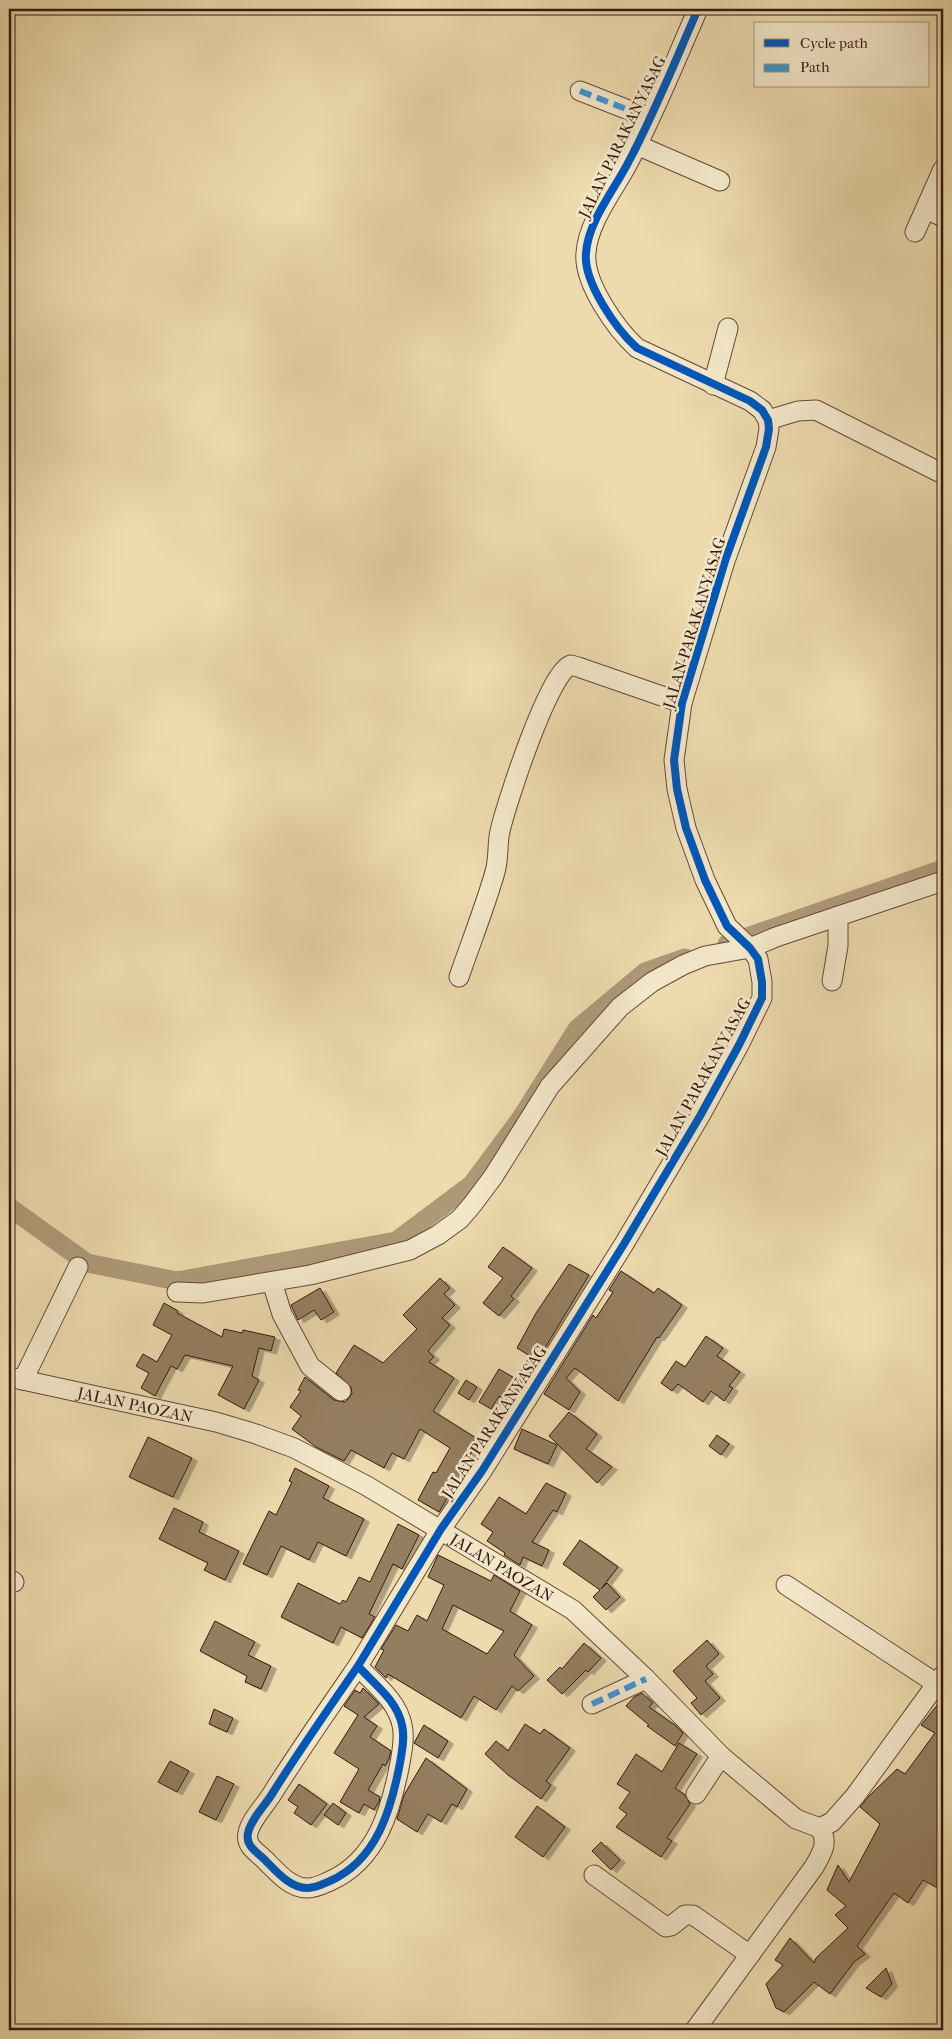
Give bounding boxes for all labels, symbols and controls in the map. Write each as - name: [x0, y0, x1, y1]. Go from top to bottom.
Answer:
- legend: [754, 22, 930, 88]
- text: Cycle path: [800, 34, 868, 52]
- street label: JALAN PARAKANYASAG: [573, 53, 670, 223]
- text: Path: [800, 58, 830, 76]
- street label: JALAN PARAKANYASAG: [658, 535, 729, 713]
- street label: JALAN PARAKANYASAG: [650, 994, 755, 1161]
- street label: JALAN PARAKANYASAG: [436, 1342, 551, 1504]
- street label: JALAN PAOZAN: [74, 1382, 194, 1426]
- street label: JALAN PAOZAN: [445, 1528, 557, 1606]

